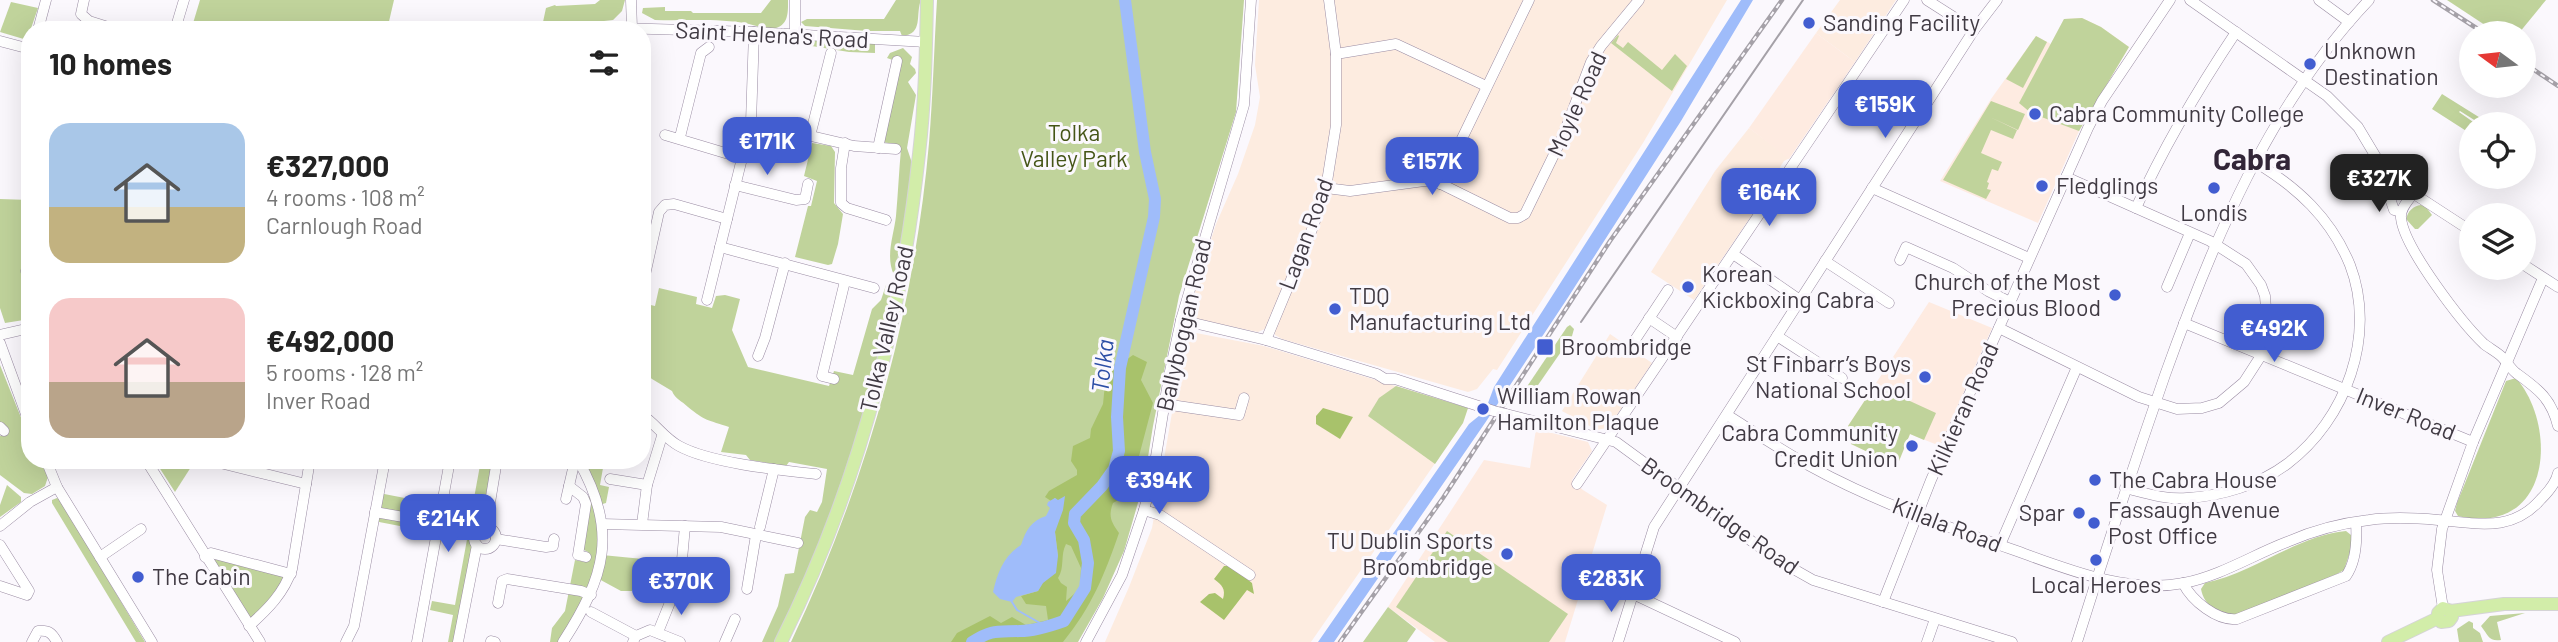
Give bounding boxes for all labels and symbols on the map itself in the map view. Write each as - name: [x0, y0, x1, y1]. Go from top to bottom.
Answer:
- place label: Sanding Facility: [1823, 8, 1981, 36]
- street label: Saint Helena's Road: [675, 15, 869, 53]
- marker: Sanding Facility: [1801, 15, 1817, 31]
- north arrow: [2459, 21, 2536, 98]
- place label: Unknown Destination: [2324, 36, 2439, 90]
- street label: Moyle Road: [1540, 47, 1612, 161]
- marker: Unknown Destination: [2302, 56, 2318, 72]
- pin: €159K: [1836, 80, 1934, 140]
- place label: Cabra Community College: [2049, 99, 2304, 127]
- marker: Cabra Community College: [2027, 106, 2043, 122]
- pin: €171K: [718, 118, 816, 177]
- park label: Tolka Valley Park: [1020, 118, 1128, 172]
- pin: €157K: [1383, 138, 1481, 197]
- district label: Cabra: [2213, 140, 2291, 176]
- pin: €327K: [2330, 154, 2428, 214]
- pin: €164K: [1720, 168, 1818, 228]
- place label: Fledglings: [2056, 171, 2158, 199]
- street label: Lagan Road: [1272, 174, 1338, 293]
- marker: Fledglings: [2034, 178, 2050, 194]
- marker: Londis: [2206, 180, 2222, 196]
- place label: Londis: [2180, 198, 2248, 226]
- street label: Ballyboggan Road: [1150, 236, 1217, 414]
- street label: Tolka Valley Road: [853, 243, 919, 415]
- place label: Korean Kickboxing Cabra: [1702, 259, 1874, 313]
- place label: Church of the Most Precious Blood: [1914, 267, 2101, 321]
- marker: Korean Kickboxing Cabra: [1680, 279, 1696, 295]
- place label: TDQ Manufacturing Ltd: [1349, 281, 1531, 335]
- marker: Church of the Most Precious Blood: [2107, 287, 2123, 303]
- marker: TDQ Manufacturing Ltd: [1327, 301, 1343, 317]
- pin: €492K: [2225, 304, 2323, 364]
- place label: Broombridge: [1561, 332, 1692, 360]
- marker: Broombridge: [1535, 337, 1555, 357]
- water label: Tolka: [1084, 338, 1119, 394]
- street label: Kilkieran Road: [1920, 338, 2004, 480]
- place label: St Finbarr’s Boys National School: [1746, 349, 1911, 403]
- marker: St Finbarr’s Boys National School: [1917, 369, 1933, 385]
- street label: Inver Road: [2353, 380, 2460, 446]
- place label: William Rowan Hamilton Plaque: [1497, 381, 1659, 435]
- marker: William Rowan Hamilton Plaque: [1475, 401, 1491, 417]
- place label: Cabra Community Credit Union: [1721, 418, 1898, 472]
- marker: Cabra Community Credit Union: [1904, 438, 1920, 454]
- street label: Broombridge Road: [1636, 450, 1805, 580]
- pin: €394K: [1110, 456, 1208, 516]
- place label: The Cabra House: [2109, 465, 2277, 493]
- marker: The Cabra House: [2087, 472, 2103, 488]
- street label: Killala Road: [1889, 490, 2006, 558]
- pin: €214K: [399, 494, 497, 554]
- place label: Fassaugh Avenue Post Office: [2108, 495, 2280, 549]
- place label: Spar: [2019, 498, 2066, 526]
- marker: Spar: [2071, 505, 2087, 521]
- marker: Fassaugh Avenue Post Office: [2086, 515, 2102, 531]
- place label: TU Dublin Sports Broombridge: [1327, 526, 1493, 580]
- marker: TU Dublin Sports Broombridge: [1499, 546, 1515, 562]
- marker: Local Heroes: [2088, 552, 2104, 568]
- pin: €283K: [1562, 554, 1660, 614]
- pin: €370K: [632, 558, 730, 617]
- place label: The Cabin: [152, 562, 251, 590]
- marker: The Cabin: [130, 569, 146, 585]
- place label: Local Heroes: [2031, 570, 2161, 598]

